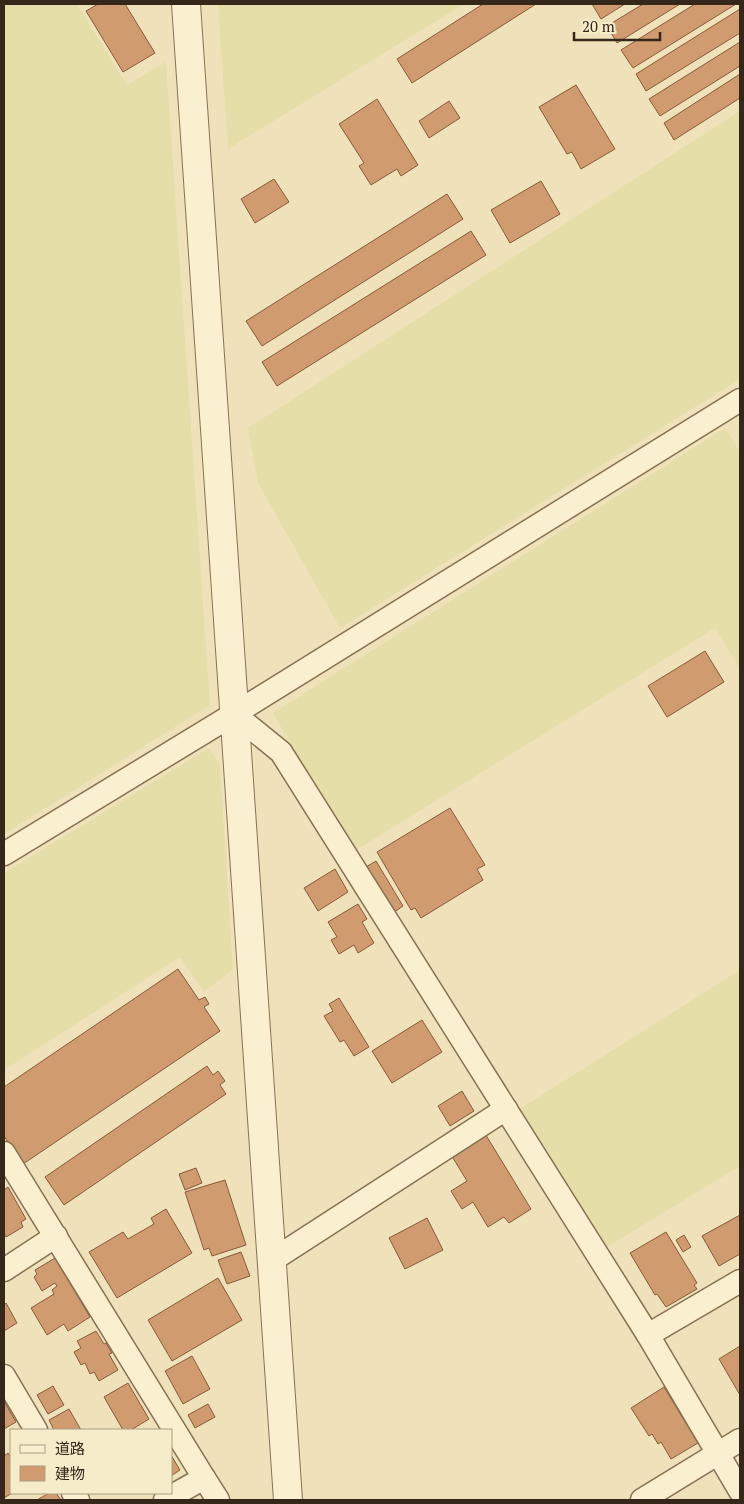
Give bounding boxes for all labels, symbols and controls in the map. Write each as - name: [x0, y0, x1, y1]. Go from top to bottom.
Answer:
- scale bar: [574, 10, 660, 42]
- text: 20 m: [582, 16, 615, 36]
- legend: [10, 1429, 172, 1494]
- text: 道路: [55, 1438, 85, 1458]
- text: 建物: [55, 1463, 85, 1483]

